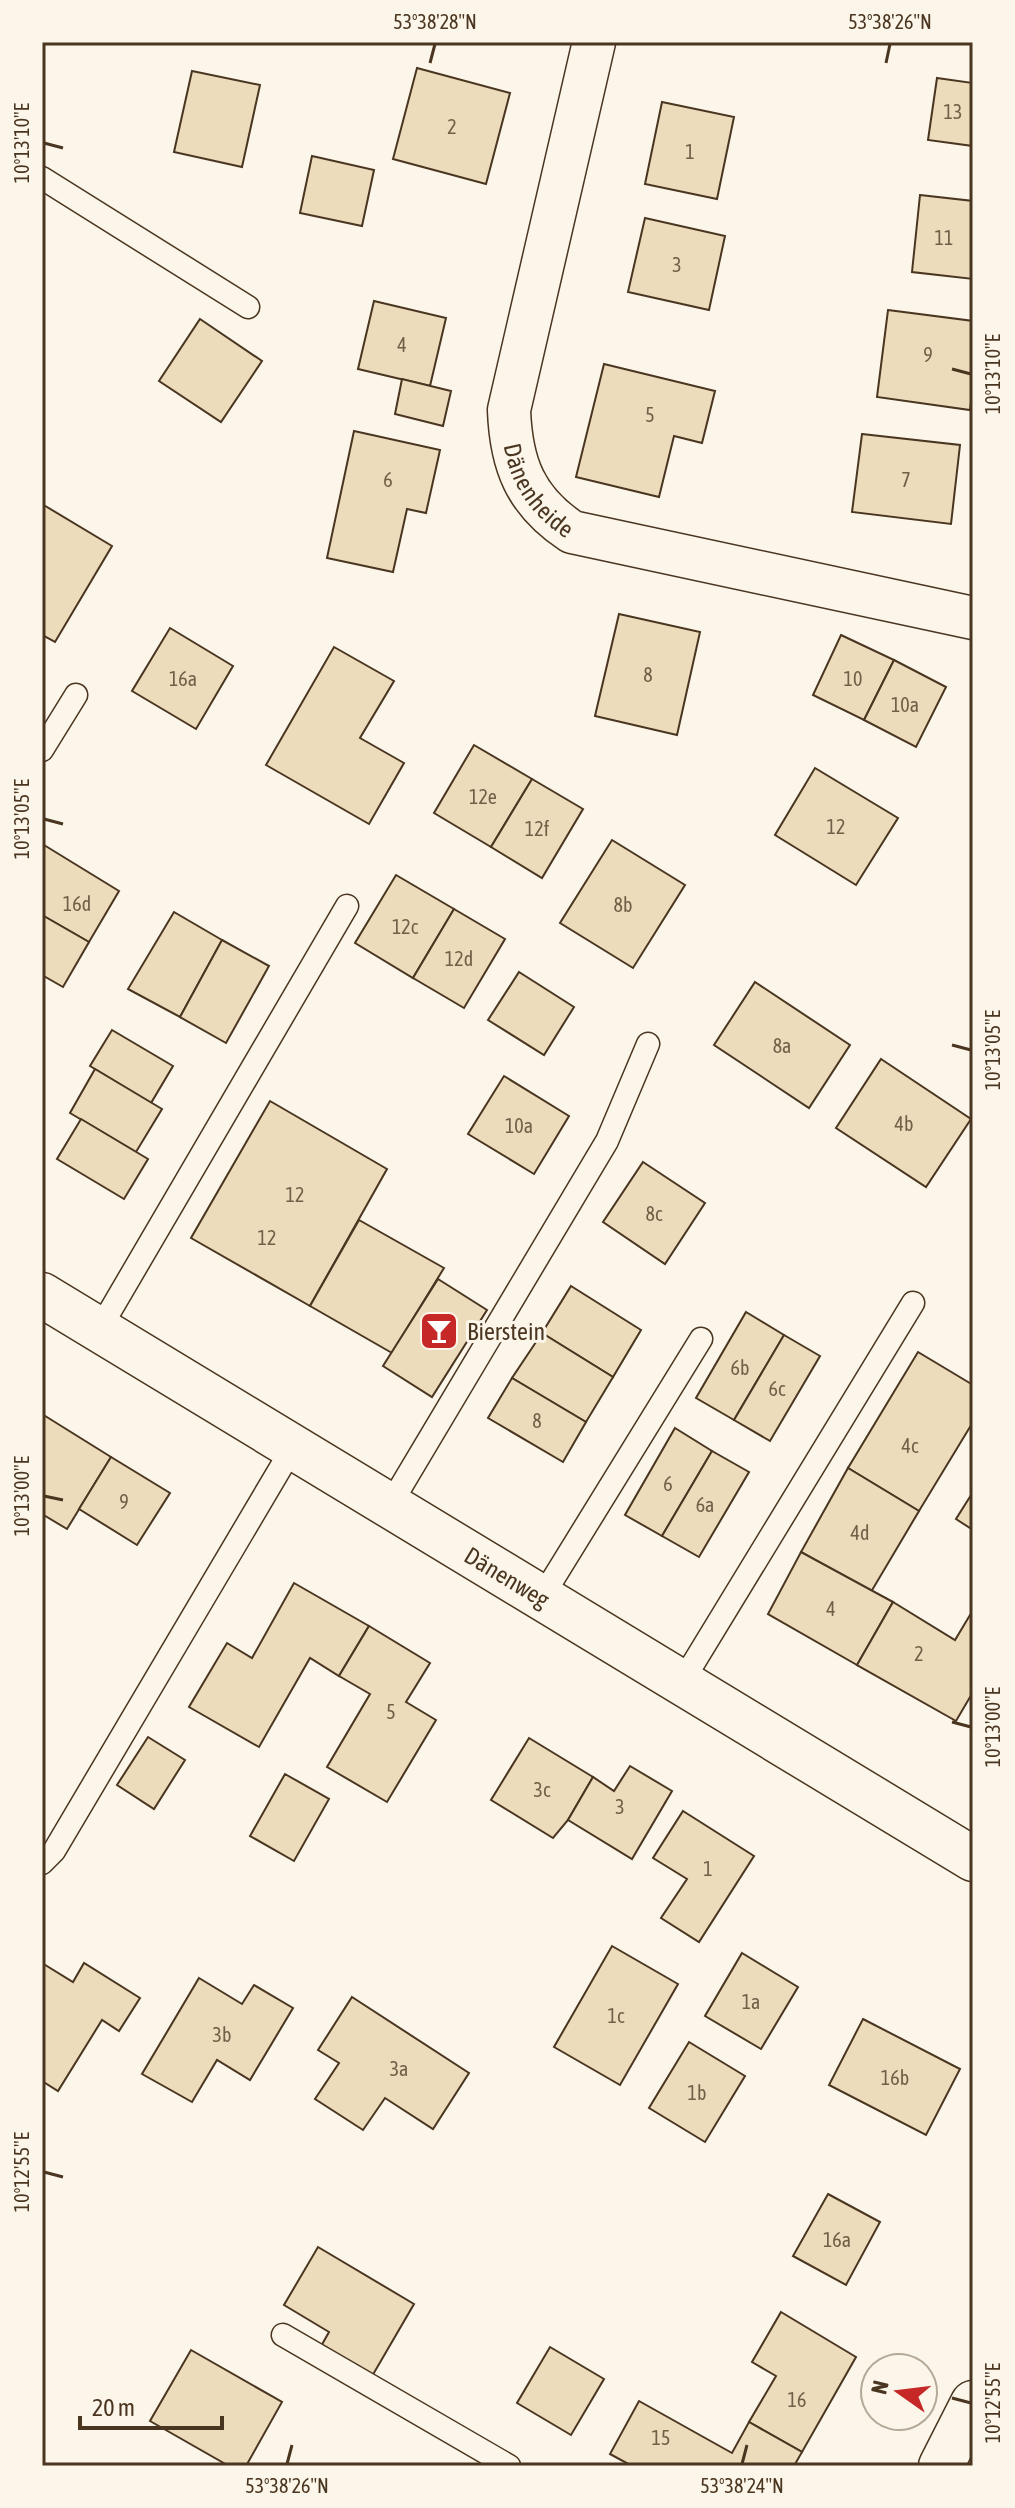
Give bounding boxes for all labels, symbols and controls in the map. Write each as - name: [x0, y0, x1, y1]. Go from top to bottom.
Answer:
- text: 53°38'28"N: [393, 10, 477, 33]
- text: 53°38'26"N: [848, 10, 932, 33]
- house number: 13: [944, 100, 962, 123]
- text: 10°13'10"E: [10, 102, 33, 183]
- house number: 2: [447, 115, 457, 138]
- house number: 1: [685, 140, 695, 163]
- house number: 11: [935, 226, 953, 249]
- house number: 3: [672, 253, 682, 276]
- house number: 4: [397, 333, 407, 356]
- text: 10°13'10"E: [981, 333, 1004, 414]
- house number: 9: [923, 343, 933, 366]
- house number: 5: [645, 403, 655, 426]
- street label: Dänenheide: [499, 441, 579, 543]
- house number: 6: [383, 468, 393, 491]
- house number: 7: [901, 468, 911, 491]
- house number: 8: [643, 663, 653, 686]
- house number: 16a: [169, 667, 197, 690]
- house number: 10: [844, 667, 862, 690]
- house number: 10a: [891, 693, 919, 716]
- text: 10°13'05"E: [10, 778, 33, 859]
- house number: 12e: [469, 785, 497, 808]
- house number: 12: [827, 815, 845, 838]
- house number: 12f: [525, 817, 550, 840]
- house number: 16d: [63, 892, 91, 915]
- house number: 8b: [614, 893, 632, 916]
- house number: 12c: [392, 915, 419, 938]
- house number: 12d: [445, 947, 473, 970]
- text: 10°13'05"E: [981, 1009, 1004, 1090]
- house number: 8a: [773, 1034, 791, 1057]
- house number: 4b: [895, 1112, 913, 1135]
- house number: 10a: [505, 1114, 533, 1137]
- house number: 12: [286, 1183, 304, 1206]
- house number: 8c: [646, 1202, 663, 1225]
- house number: 12: [258, 1226, 276, 1249]
- bar icon: Bierstein: [418, 1310, 460, 1352]
- place label: Bierstein: [467, 1318, 545, 1345]
- house number: 6b: [731, 1356, 749, 1379]
- house number: 6c: [769, 1377, 786, 1400]
- house number: 8: [532, 1409, 542, 1432]
- house number: 4c: [902, 1434, 919, 1457]
- text: 10°13'00"E: [10, 1455, 33, 1536]
- house number: 6: [663, 1472, 673, 1495]
- house number: 9: [119, 1490, 129, 1513]
- house number: 6a: [696, 1493, 714, 1516]
- house number: 4d: [851, 1521, 869, 1544]
- street label: Dänenweg: [460, 1541, 555, 1613]
- house number: 4: [826, 1597, 836, 1620]
- house number: 2: [914, 1642, 924, 1665]
- text: 10°13'00"E: [981, 1686, 1004, 1767]
- house number: 5: [386, 1700, 396, 1723]
- house number: 3c: [534, 1778, 551, 1801]
- house number: 3: [615, 1795, 625, 1818]
- house number: 1: [703, 1857, 713, 1880]
- house number: 1a: [742, 1990, 760, 2013]
- house number: 1c: [608, 2004, 625, 2027]
- house number: 3b: [213, 2023, 231, 2046]
- house number: 3a: [390, 2057, 408, 2080]
- house number: 16b: [881, 2066, 909, 2089]
- house number: 1b: [688, 2081, 706, 2104]
- text: 10°12'55"E: [10, 2131, 33, 2212]
- house number: 16a: [823, 2228, 851, 2251]
- north arrow: [859, 2352, 939, 2432]
- text: 10°12'55"E: [981, 2362, 1004, 2443]
- text: N: [865, 2378, 894, 2397]
- scale bar: [80, 2380, 222, 2430]
- house number: 16: [788, 2388, 806, 2411]
- text: 20 m: [92, 2394, 135, 2421]
- house number: 15: [652, 2426, 670, 2449]
- text: 53°38'26"N: [245, 2474, 329, 2497]
- text: 53°38'24"N: [700, 2474, 784, 2497]

